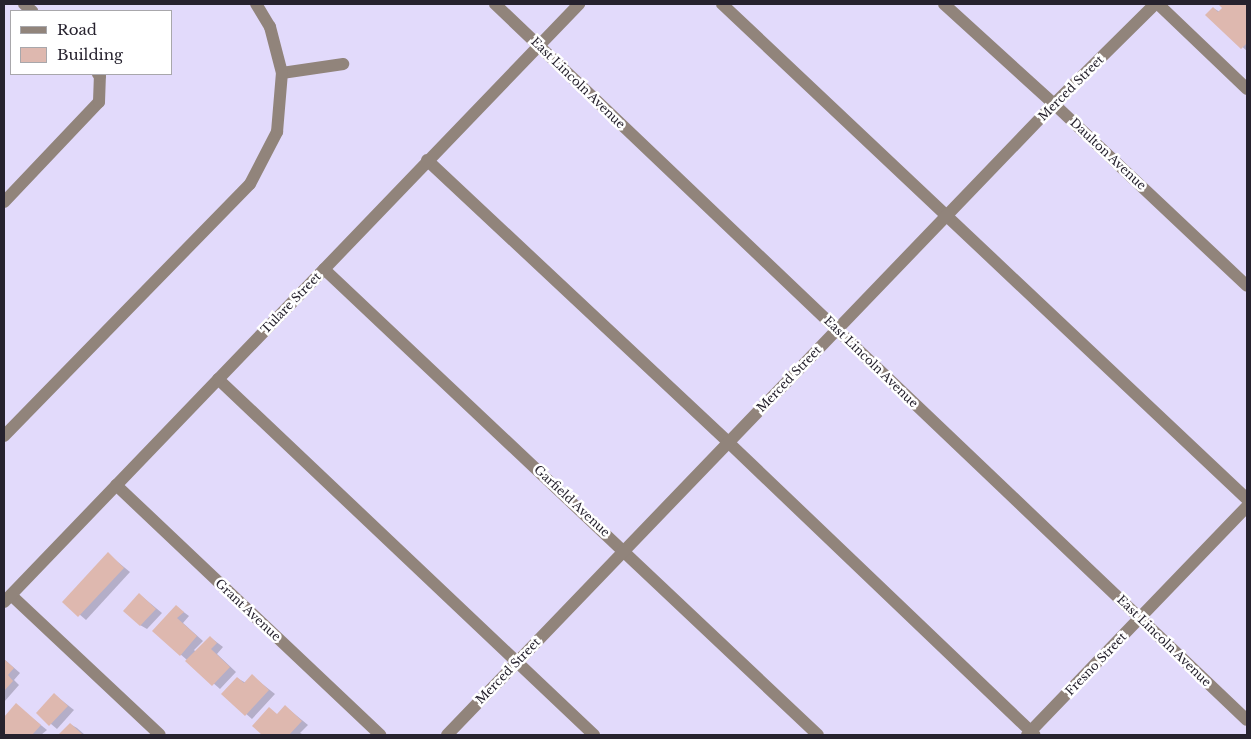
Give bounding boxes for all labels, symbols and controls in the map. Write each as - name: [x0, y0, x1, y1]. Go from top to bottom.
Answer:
- legend: [10, 10, 172, 75]
- text: Road: [57, 20, 97, 39]
- street label: East Lincoln Avenue: [528, 34, 628, 132]
- text: Building: [57, 45, 123, 64]
- street label: Merced Street: [1035, 52, 1107, 124]
- street label: Daulton Avenue: [1067, 115, 1149, 193]
- street label: Tulare Street: [258, 269, 324, 337]
- street label: East Lincoln Avenue: [821, 313, 921, 411]
- street label: Merced Street: [754, 343, 824, 415]
- street label: Garfield Avenue: [531, 462, 613, 540]
- street label: Grant Avenue: [212, 576, 284, 644]
- street label: East Lincoln Avenue: [1114, 592, 1214, 690]
- street label: Fresno Street: [1063, 630, 1129, 698]
- street label: Merced Street: [473, 635, 543, 707]

